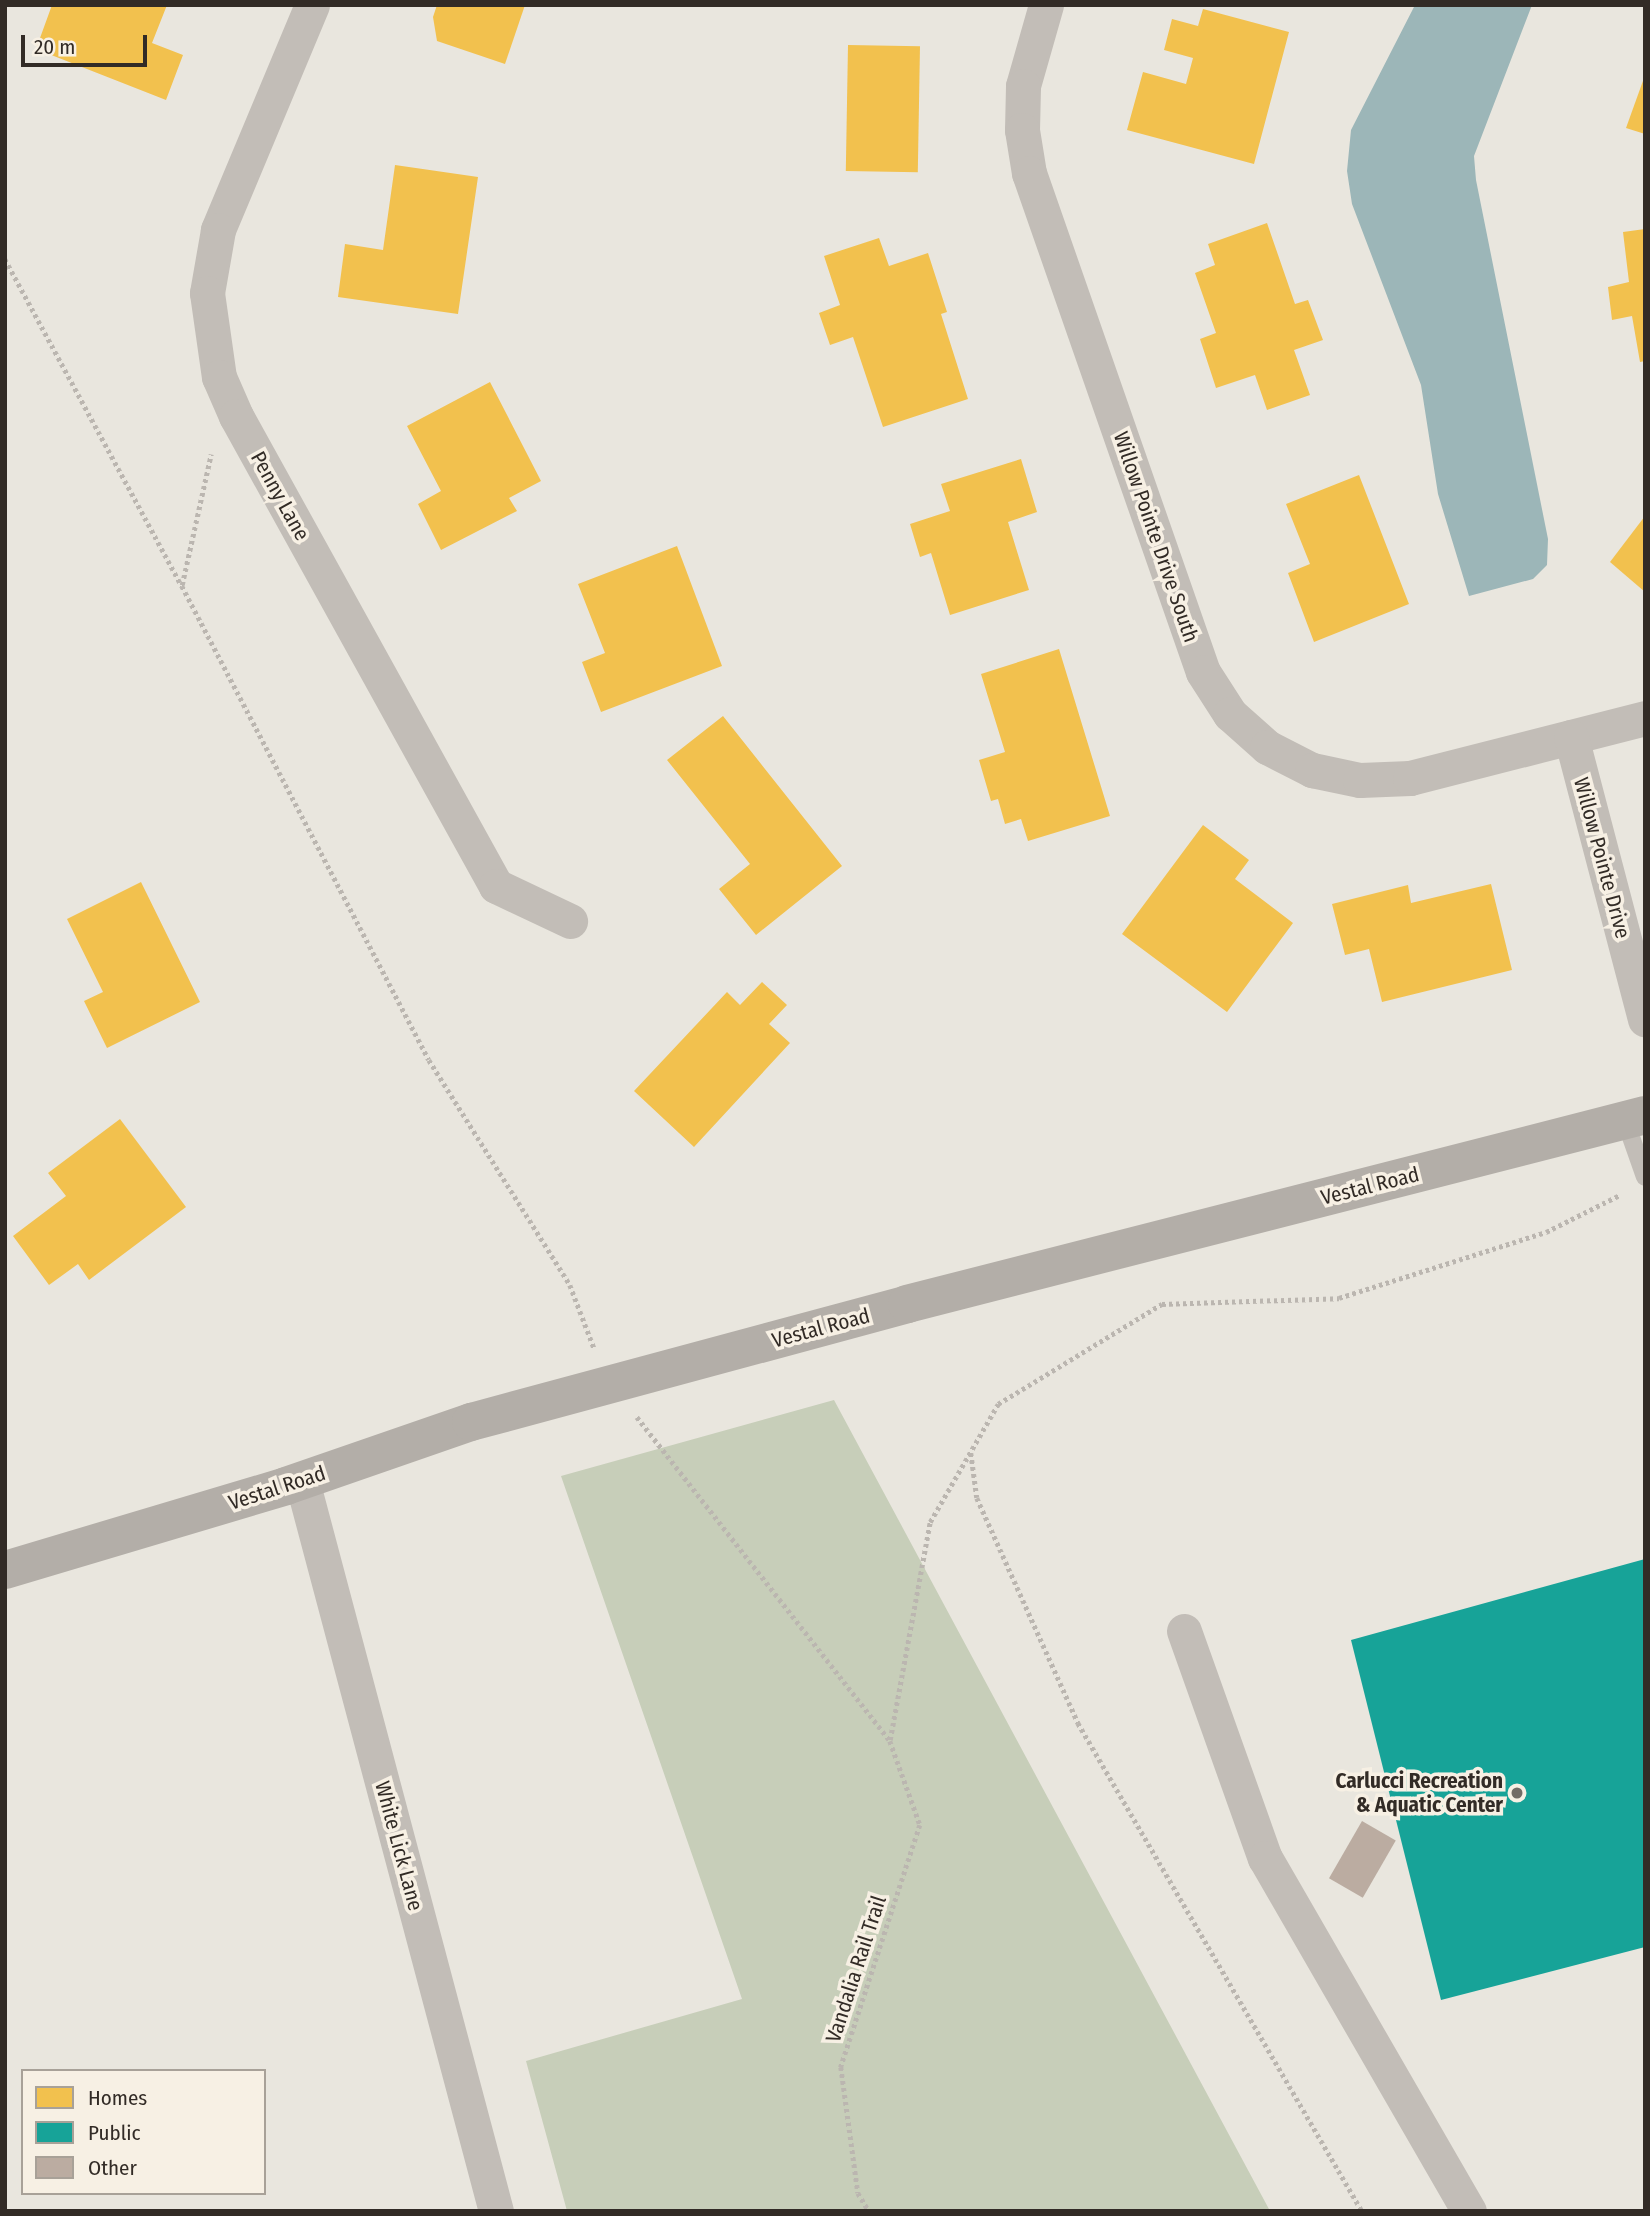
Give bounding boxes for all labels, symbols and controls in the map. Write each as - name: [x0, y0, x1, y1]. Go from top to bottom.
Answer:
- scale bar: [24, 21, 150, 65]
- text: 20 m: [34, 34, 75, 60]
- street label: Willow Pointe Drive South: [1108, 428, 1204, 646]
- street label: Penny Lane: [245, 447, 315, 545]
- street label: Willow Pointe Drive: [1568, 775, 1636, 941]
- street label: Vestal Road: [1318, 1162, 1422, 1210]
- street label: Vestal Road: [769, 1303, 873, 1353]
- street label: Vestal Road: [225, 1461, 329, 1515]
- place label: Carlucci Recreation & Aquatic Center: [1335, 1768, 1503, 1818]
- street label: White Lick Lane: [370, 1778, 428, 1914]
- marker: Carlucci Recreation & Aquatic Center: [1509, 1785, 1525, 1801]
- street label: Vandalia Rail Trail: [820, 1892, 892, 2046]
- legend: [21, 2069, 266, 2195]
- text: Homes: [88, 2085, 147, 2111]
- text: Public: [88, 2120, 140, 2146]
- text: Other: [88, 2155, 137, 2181]

